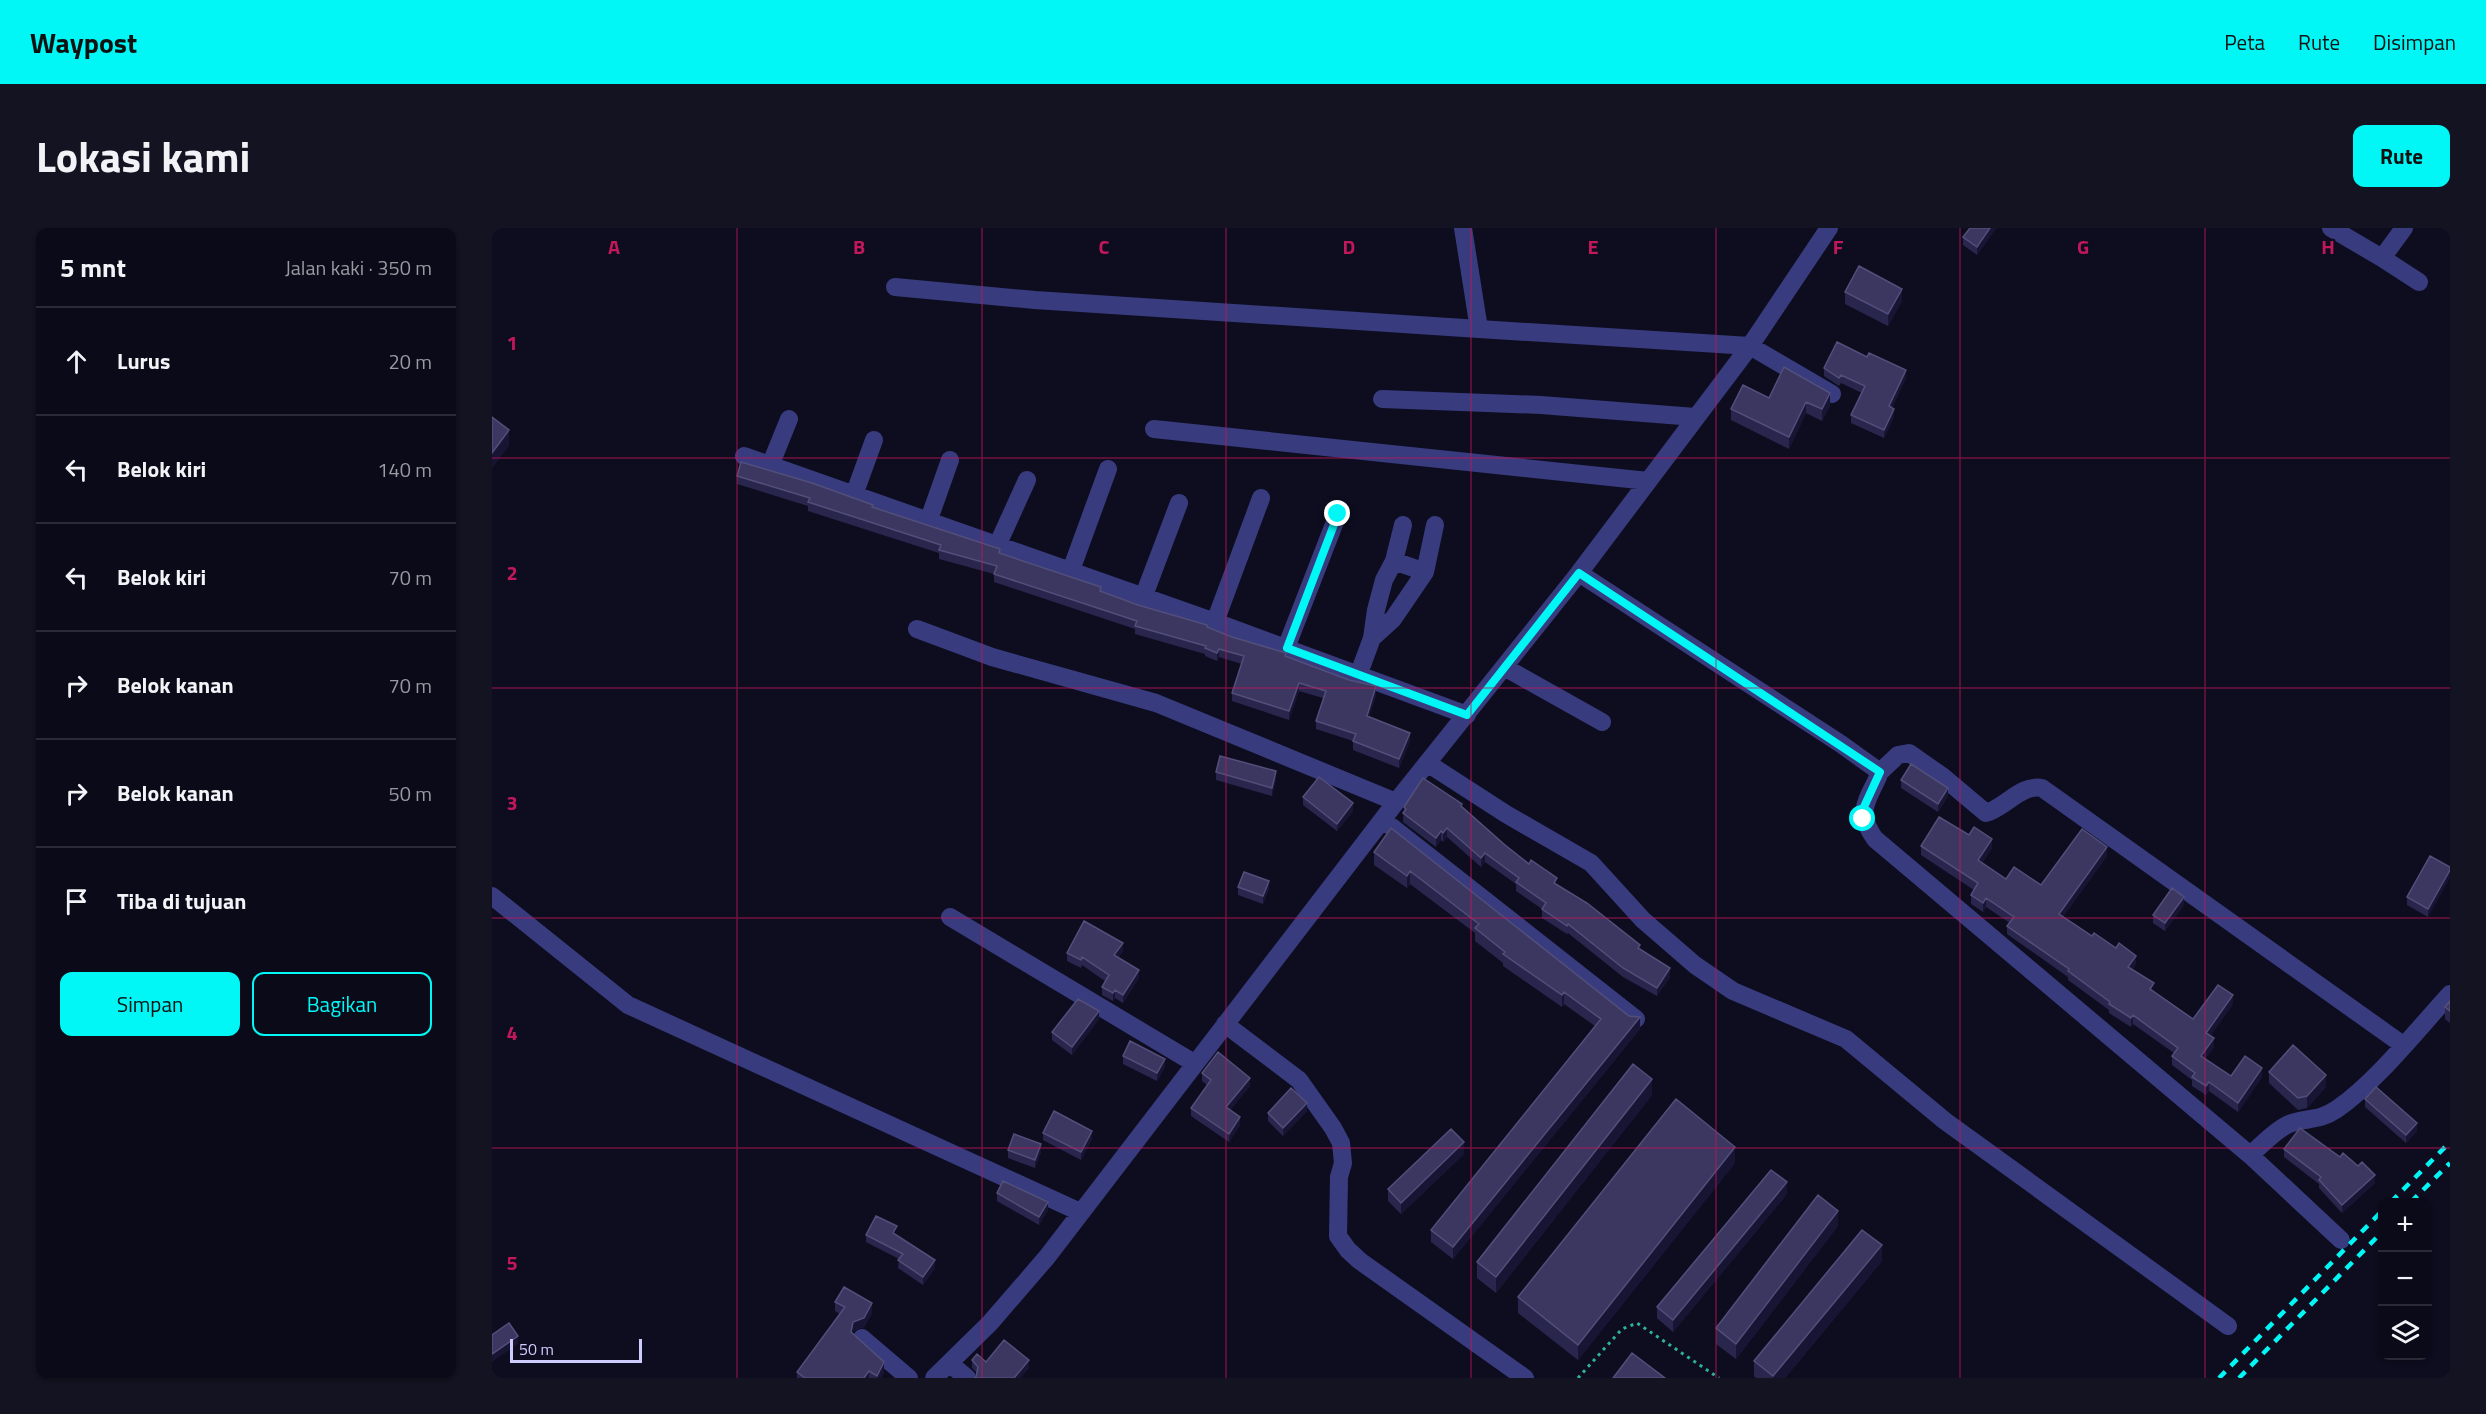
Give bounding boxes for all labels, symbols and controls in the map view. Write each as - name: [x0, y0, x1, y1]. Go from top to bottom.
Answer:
- text: Waypost: [30, 21, 137, 64]
- text: Peta: [2224, 26, 2265, 58]
- text: Rute: [2298, 26, 2340, 58]
- text: Disimpan: [2373, 26, 2456, 58]
- text: Lokasi kami: [36, 124, 250, 188]
- button: Rute: [2353, 125, 2450, 187]
- text: A: [608, 231, 620, 262]
- text: B: [853, 231, 865, 262]
- text: C: [1099, 231, 1110, 262]
- text: D: [1343, 231, 1355, 262]
- text: E: [1587, 231, 1599, 262]
- text: F: [1833, 231, 1844, 262]
- text: G: [2077, 231, 2089, 262]
- text: H: [2321, 231, 2335, 262]
- text: 5 mnt: [60, 248, 126, 287]
- text: Jalan kaki · 350 m: [285, 252, 432, 283]
- text: 1: [506, 327, 518, 358]
- text: Lurus: [117, 344, 170, 378]
- icon: ahead: [60, 345, 93, 378]
- text: 20 m: [388, 346, 432, 377]
- text: Belok kiri: [117, 452, 206, 486]
- icon: left: [60, 453, 93, 486]
- text: 140 m: [377, 454, 432, 485]
- route end: [1324, 500, 1350, 526]
- text: 2: [506, 557, 518, 588]
- text: Belok kiri: [117, 560, 206, 594]
- icon: left: [60, 561, 93, 594]
- text: 70 m: [388, 562, 432, 593]
- text: Belok kanan: [117, 668, 234, 702]
- icon: right: [60, 669, 93, 702]
- text: 70 m: [388, 670, 432, 701]
- text: Belok kanan: [117, 776, 234, 810]
- icon: right: [60, 777, 93, 810]
- text: 50 m: [388, 778, 432, 809]
- text: 3: [506, 787, 518, 818]
- route start: [1849, 805, 1875, 831]
- text: Tiba di tujuan: [117, 884, 246, 918]
- icon: arrive: [60, 885, 93, 918]
- button: Simpan: [60, 972, 240, 1036]
- button: Bagikan: [252, 972, 432, 1036]
- text: 4: [506, 1017, 518, 1048]
- map controls: [2378, 1198, 2432, 1360]
- button: +: [2378, 1198, 2432, 1252]
- text: 5: [506, 1247, 518, 1278]
- button: −: [2378, 1252, 2432, 1306]
- button: layers: [2378, 1306, 2432, 1360]
- scale bar: [510, 1336, 642, 1364]
- text: 50 m: [519, 1337, 554, 1361]

